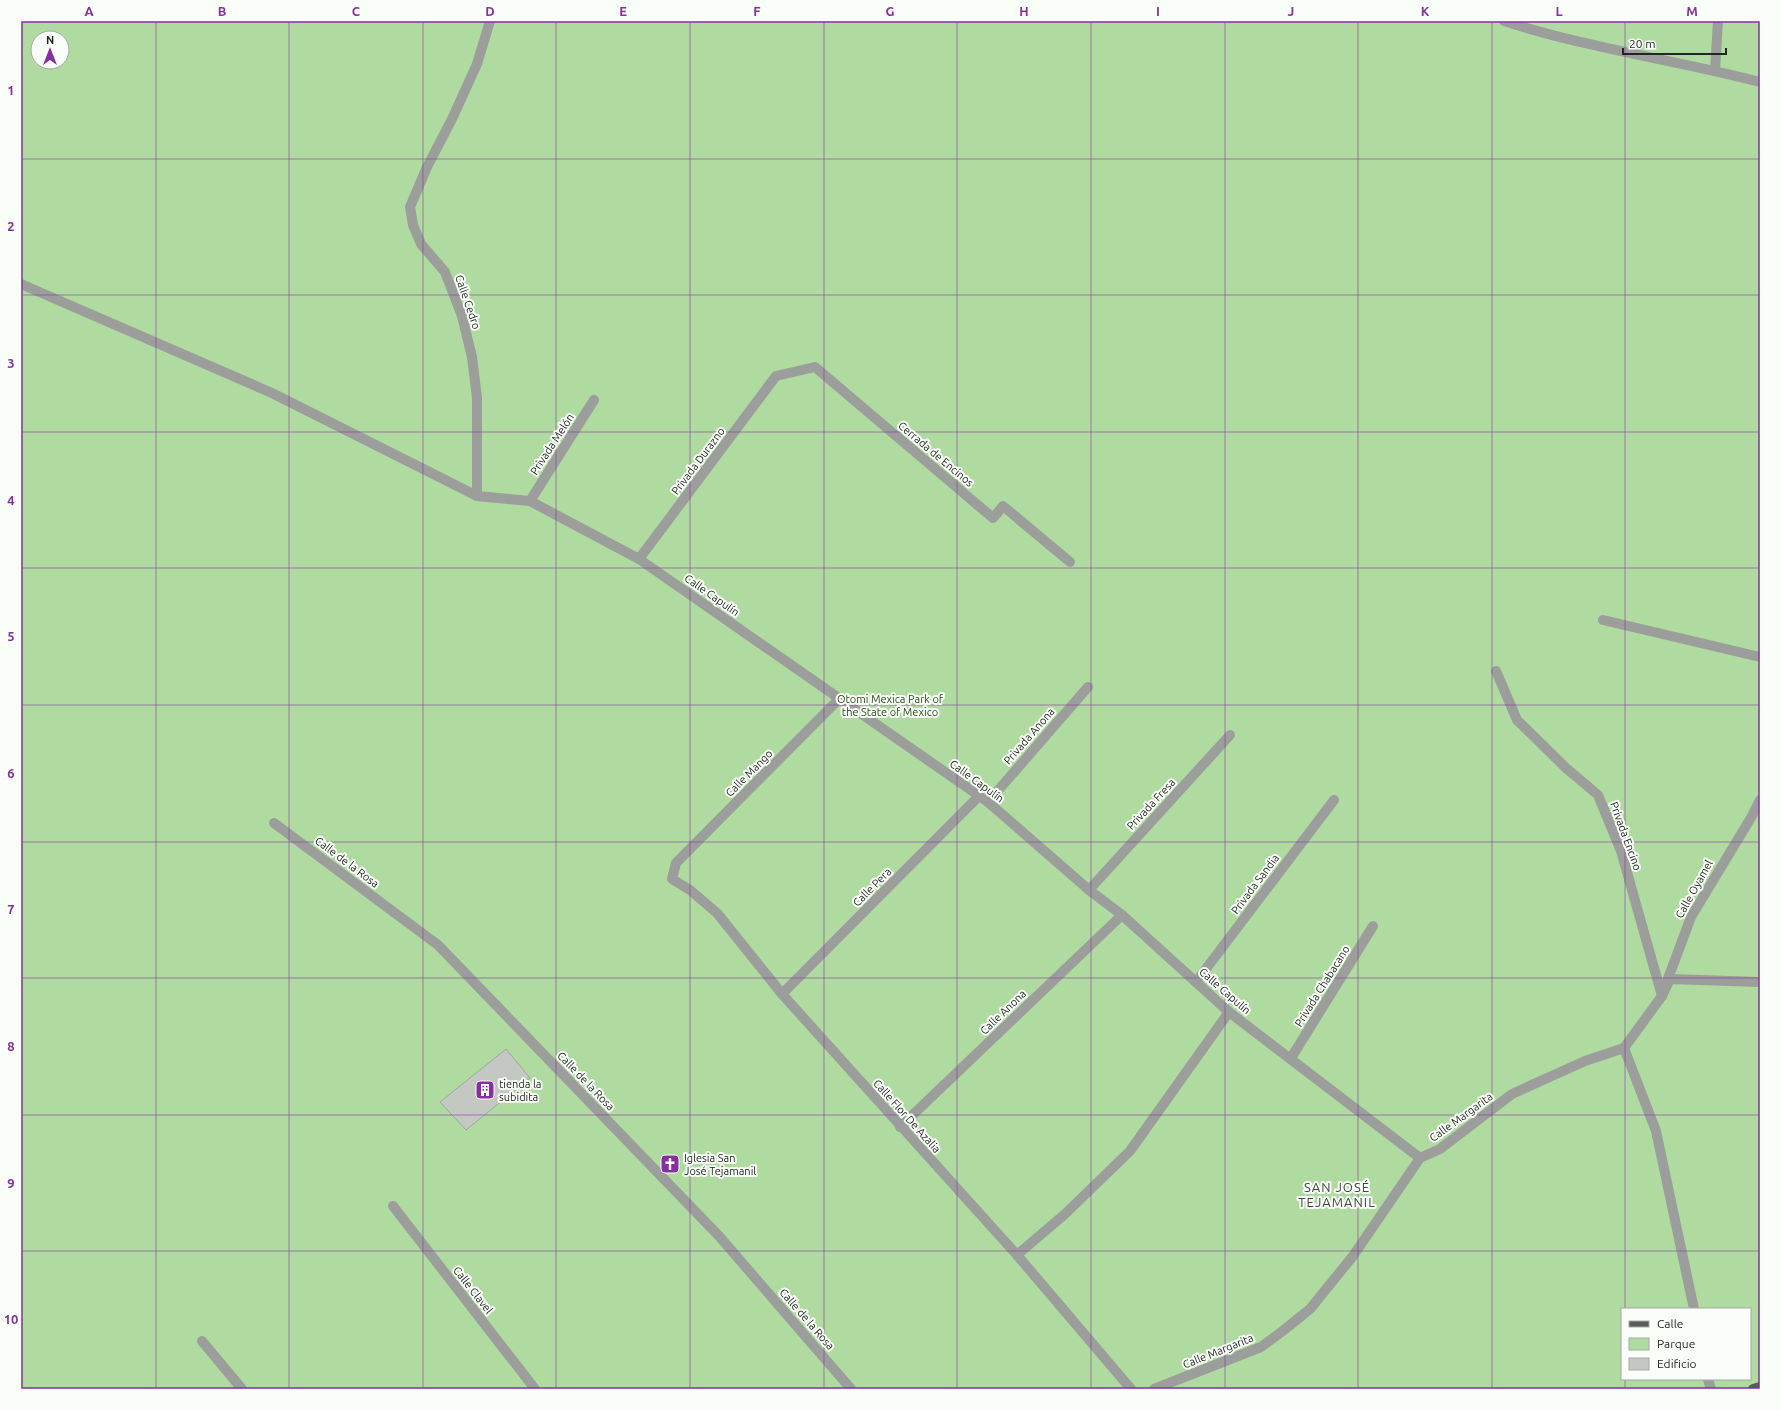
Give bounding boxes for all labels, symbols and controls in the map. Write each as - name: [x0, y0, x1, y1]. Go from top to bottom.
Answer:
- text: A: [84, 4, 94, 18]
- text: B: [218, 4, 227, 18]
- text: C: [352, 4, 361, 18]
- text: D: [485, 4, 495, 18]
- text: E: [619, 4, 627, 18]
- text: F: [753, 4, 761, 18]
- text: G: [886, 4, 895, 18]
- text: H: [1019, 4, 1029, 18]
- text: I: [1156, 4, 1160, 18]
- text: J: [1288, 4, 1294, 18]
- text: K: [1421, 4, 1430, 18]
- text: L: [1555, 4, 1563, 18]
- text: M: [1686, 4, 1698, 18]
- north arrow: [30, 30, 70, 70]
- scale bar: [1623, 30, 1726, 56]
- text: N: [46, 34, 54, 46]
- text: 20 m: [1629, 37, 1656, 50]
- text: 1: [7, 83, 15, 97]
- text: 2: [7, 219, 15, 233]
- street label: Calle Cedro: [453, 273, 483, 331]
- text: 3: [7, 356, 15, 370]
- street label: Privada Melón: [528, 411, 576, 477]
- street label: Cerrada de Encinos: [896, 419, 976, 489]
- street label: Privada Durazno: [669, 425, 727, 497]
- text: 4: [7, 493, 15, 507]
- street label: Calle Capulín: [682, 572, 742, 618]
- text: 5: [7, 629, 15, 643]
- park label: Otomi Mexica Park of the State of Mexico: [837, 693, 944, 718]
- street label: Privada Anona: [1001, 705, 1057, 767]
- street label: Calle Mango: [723, 747, 775, 799]
- street label: Calle Capulín: [948, 757, 1006, 805]
- text: 6: [7, 766, 15, 780]
- street label: Privada Fresa: [1124, 776, 1178, 832]
- street label: Privada Encino: [1608, 800, 1644, 872]
- street label: Calle de la Rosa: [313, 834, 381, 890]
- street label: Privada Sandia: [1229, 852, 1281, 916]
- street label: Calle Oyamel: [1673, 858, 1715, 920]
- street label: Calle Pera: [850, 865, 894, 909]
- text: 7: [7, 902, 15, 916]
- street label: Privada Chabacano: [1292, 943, 1352, 1029]
- street label: Calle Capulín: [1197, 966, 1253, 1016]
- street label: Calle Anona: [978, 987, 1028, 1037]
- text: 8: [7, 1039, 15, 1053]
- street label: Calle de la Rosa: [555, 1049, 617, 1113]
- street label: Calle Flor De Azalia: [871, 1077, 943, 1155]
- place label: tienda la subidita: [499, 1078, 542, 1103]
- building icon: tienda la subidita: [474, 1079, 496, 1101]
- street label: Calle Margarita: [1427, 1090, 1495, 1144]
- place label: Iglesia San José Tejamanil: [684, 1152, 756, 1177]
- church icon: Iglesia San José Tejamanil: [659, 1153, 681, 1175]
- text: 9: [7, 1176, 15, 1190]
- district label: SAN JOSÉ TEJAMANIL: [1298, 1179, 1376, 1209]
- street label: Calle Clavel: [451, 1264, 495, 1316]
- street label: Calle de la Rosa: [777, 1286, 837, 1352]
- legend: [1621, 1308, 1751, 1380]
- text: 10: [4, 1312, 18, 1326]
- text: Calle: [1657, 1317, 1683, 1330]
- street label: Calle Margarita: [1181, 1331, 1255, 1371]
- text: Parque: [1657, 1337, 1695, 1350]
- text: Edificio: [1657, 1357, 1697, 1370]

